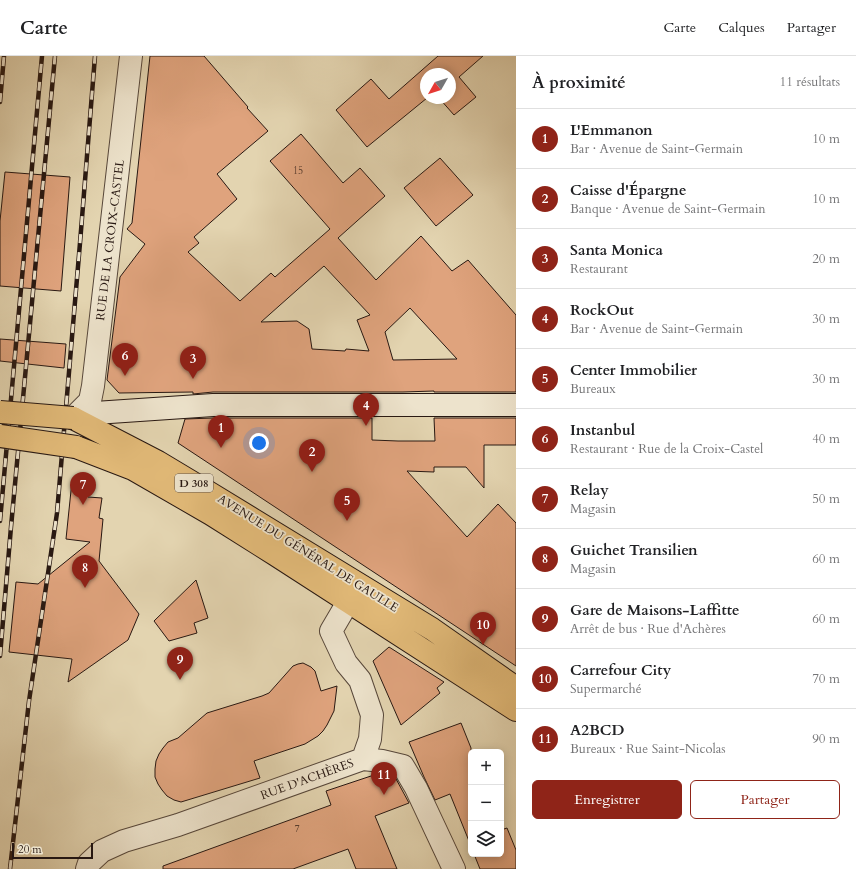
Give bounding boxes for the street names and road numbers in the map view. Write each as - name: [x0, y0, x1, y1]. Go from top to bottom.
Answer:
- street label: RUE DE LA CROIX-CASTEL: [92, 158, 128, 321]
- road number: D 308: [175, 474, 213, 492]
- street label: AVENUE DU GÉNÉRAL DE GAULLE: [215, 490, 402, 615]
- street label: RUE D'ACHÈRES: [258, 754, 356, 803]

